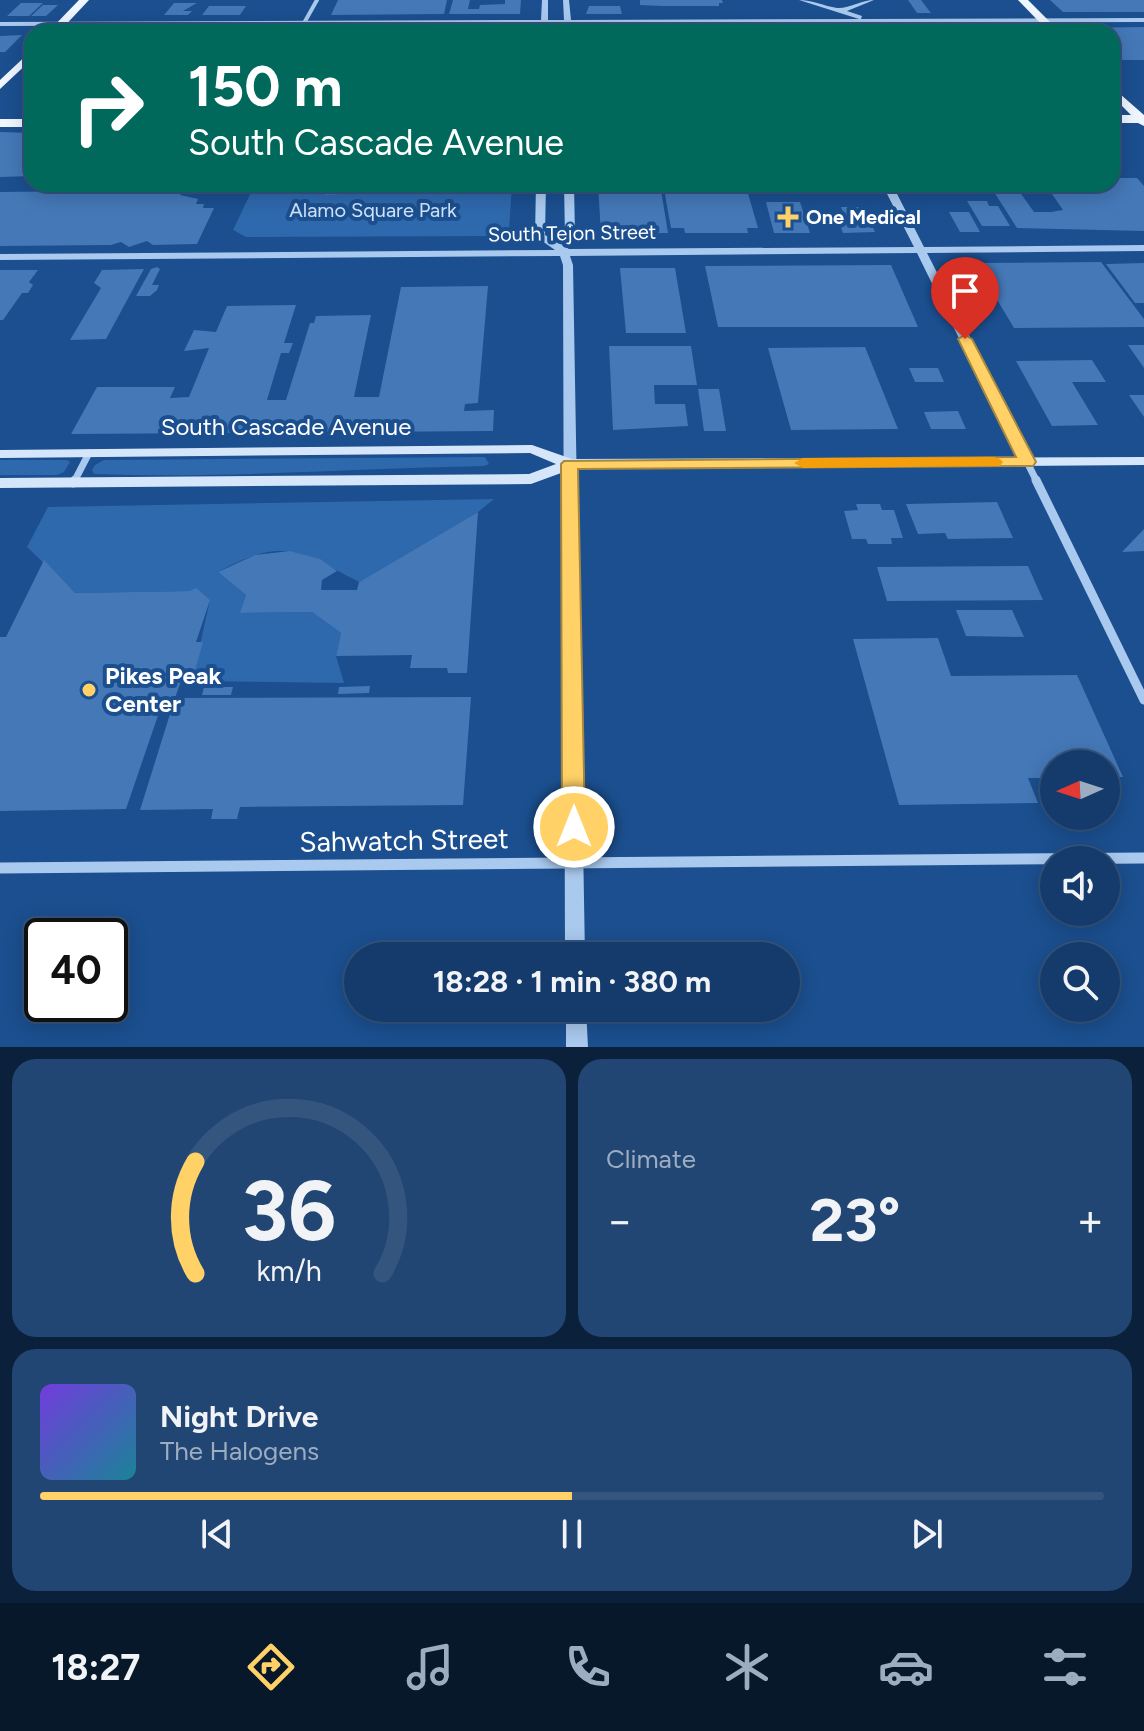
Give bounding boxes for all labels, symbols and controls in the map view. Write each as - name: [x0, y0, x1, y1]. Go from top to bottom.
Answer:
- text: 150 m: [188, 53, 343, 120]
- icon: right: [56, 56, 160, 160]
- text: South Cascade Avenue: [188, 121, 564, 164]
- park label: Alamo Square Park: [289, 198, 457, 222]
- place label: One Medical: [806, 205, 921, 229]
- marker: One Medical: [777, 206, 799, 228]
- street label: South Tejon Street: [488, 220, 656, 246]
- pin: [931, 257, 999, 339]
- icon: arrive: [943, 269, 987, 313]
- street label: South Cascade Avenue: [161, 412, 411, 441]
- place label: Pikes Peak Center: [105, 661, 222, 718]
- marker: Pikes Peak Center: [80, 681, 98, 699]
- north arrow: [1040, 750, 1120, 830]
- map controls: [1040, 750, 1120, 1022]
- position arrow: [532, 785, 616, 869]
- street label: Sahwatch Street: [299, 821, 509, 859]
- button: sound: [1040, 846, 1120, 926]
- speed limit sign: 40: [24, 918, 128, 1022]
- button: search: [1040, 942, 1120, 1022]
- text: 18:28 · 1 min · 380 m: [433, 963, 711, 1000]
- text: Climate: [606, 1143, 696, 1175]
- text: 36: [242, 1161, 336, 1261]
- text: 23°: [810, 1184, 900, 1256]
- text: −: [606, 1194, 633, 1247]
- text: +: [1077, 1194, 1104, 1247]
- text: km/h: [256, 1254, 322, 1288]
- text: Night Drive: [160, 1398, 318, 1435]
- text: The Halogens: [160, 1435, 319, 1467]
- icon: previous: [195, 1512, 239, 1556]
- icon: pause: [550, 1512, 594, 1556]
- icon: next: [905, 1512, 949, 1556]
- icon: directions: [243, 1639, 299, 1695]
- icon: music: [402, 1639, 458, 1695]
- icon: phone: [560, 1639, 616, 1695]
- icon: climate: [719, 1639, 775, 1695]
- icon: car: [878, 1639, 934, 1695]
- icon: filters: [1037, 1639, 1093, 1695]
- text: 18:27: [51, 1646, 140, 1689]

